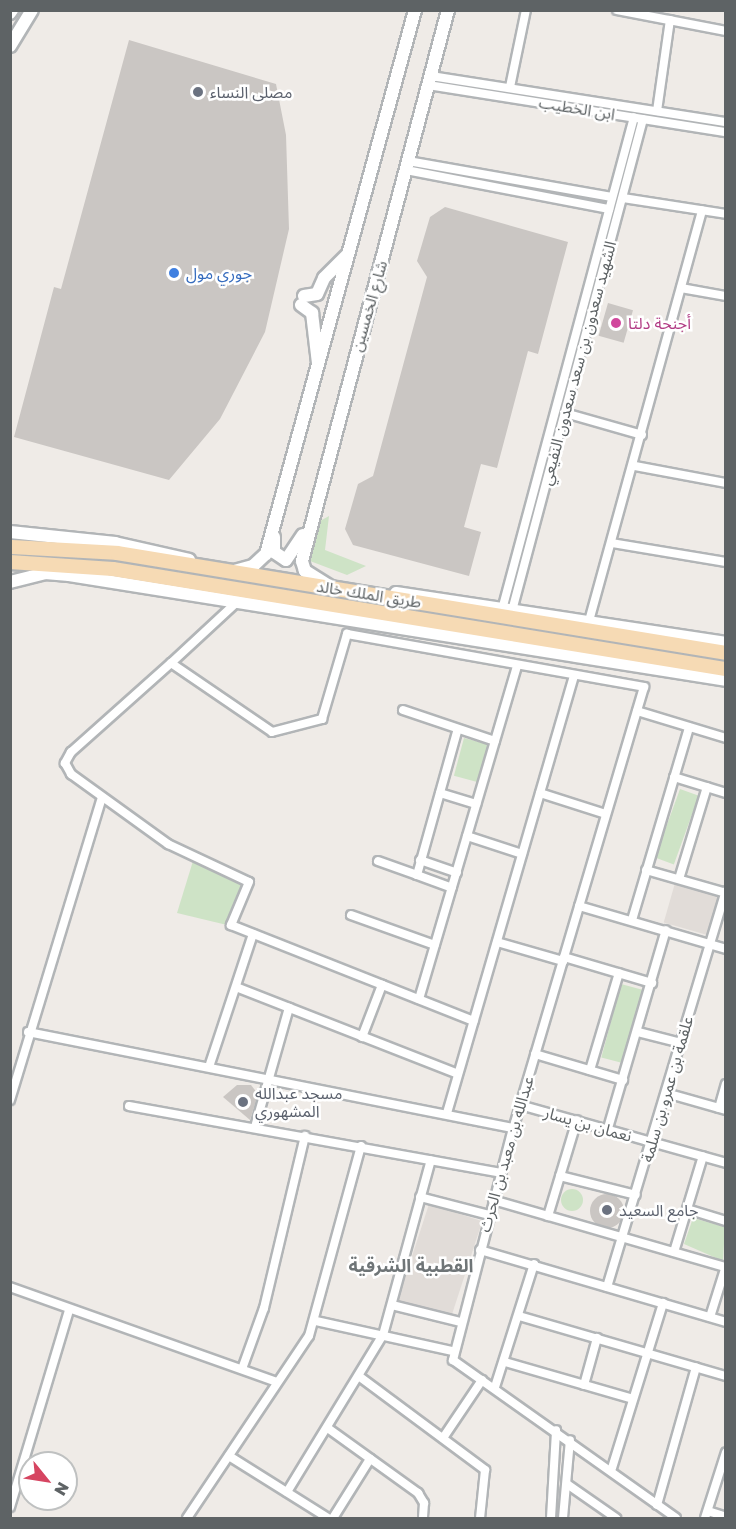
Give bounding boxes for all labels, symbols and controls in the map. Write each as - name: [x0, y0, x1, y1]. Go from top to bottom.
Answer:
- place label: مصلى النساء: [210, 82, 292, 102]
- marker: مصلى النساء: [191, 85, 205, 99]
- street label: ابن الخطيب: [538, 93, 616, 123]
- street label: الشهيد سعدون بن سعد سعدون النفيعي: [536, 239, 620, 487]
- street label: شارع الخمسين: [347, 258, 391, 354]
- place label: جوري مول: [186, 263, 252, 283]
- marker: جوري مول: [167, 266, 181, 280]
- place label: أجنحة دلتا: [628, 313, 691, 333]
- marker: أجنحة دلتا: [609, 316, 623, 330]
- street label: طريق الملك خالد: [315, 576, 423, 612]
- street label: علقمة بن عمرو بن سلمة: [637, 1014, 697, 1164]
- street label: عبدالله بن معبد بن الحرث: [474, 1074, 538, 1234]
- place label: مسجد عبدالله المشهوري: [255, 1083, 342, 1121]
- marker: مسجد عبدالله المشهوري: [236, 1095, 250, 1109]
- street label: نعمان بن يسار: [542, 1102, 634, 1146]
- place label: جامع السعيد: [619, 1200, 698, 1220]
- marker: جامع السعيد: [600, 1203, 614, 1217]
- district label: القطبية الشرقية: [349, 1254, 473, 1276]
- north arrow: [18, 1451, 78, 1511]
- text: N: [50, 1479, 74, 1499]

